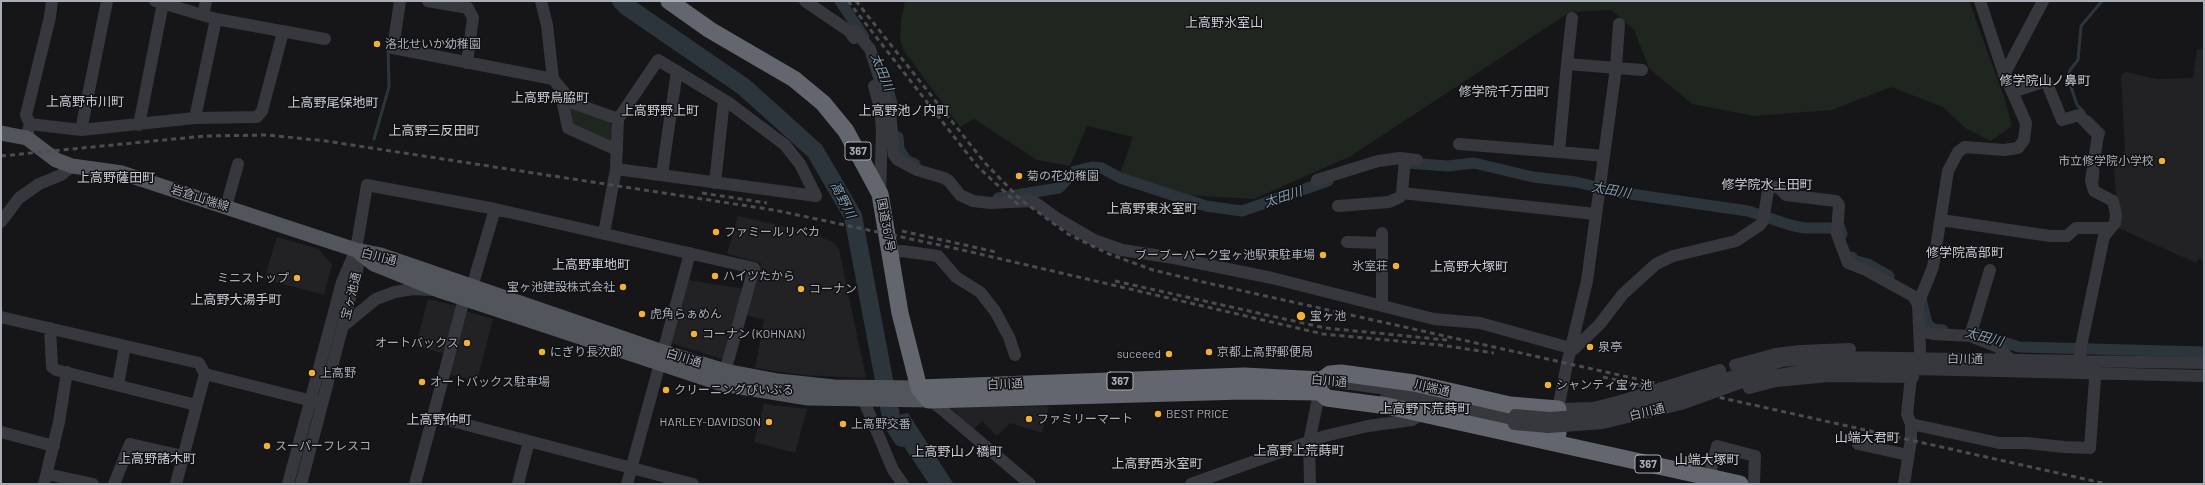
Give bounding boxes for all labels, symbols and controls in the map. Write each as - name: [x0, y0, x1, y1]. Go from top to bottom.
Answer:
- district label: 上高野氷室山: [1185, 15, 1263, 31]
- place label: 洛北せいか幼稚園: [385, 37, 481, 51]
- marker: 洛北せいか幼稚園: [372, 39, 382, 49]
- water label: 太田川: [867, 51, 897, 93]
- district label: 修学院山ノ鼻町: [2000, 73, 2090, 89]
- district label: 修学院千万田町: [1459, 84, 1549, 100]
- district label: 上高野鳥脇町: [511, 90, 589, 106]
- district label: 上高野市川町: [46, 94, 124, 110]
- district label: 上高野尾保地町: [288, 95, 378, 111]
- district label: 上高野野上町: [621, 103, 699, 119]
- district label: 上高野池ノ内町: [859, 103, 949, 119]
- district label: 上高野三反田町: [389, 123, 479, 139]
- road number: 367: [845, 142, 871, 160]
- place label: 市立修学院小学校: [2058, 154, 2154, 168]
- marker: 市立修学院小学校: [2157, 156, 2167, 166]
- place label: 菊の花幼稚園: [1027, 169, 1099, 183]
- district label: 上高野薩田町: [77, 170, 155, 186]
- marker: 菊の花幼稚園: [1014, 171, 1024, 181]
- district label: 修学院水上田町: [1722, 177, 1812, 193]
- water label: 高野川: [827, 179, 859, 221]
- water label: 太田川: [1590, 179, 1632, 201]
- street label: 岩倉山端線: [169, 182, 231, 214]
- water label: 太田川: [1262, 184, 1304, 210]
- street label: 国道367号: [874, 197, 898, 253]
- district label: 上高野東氷室町: [1107, 201, 1197, 217]
- place label: ファミールリベカ: [724, 225, 820, 239]
- marker: ファミールリベカ: [711, 227, 721, 237]
- district label: 修学院高部町: [1926, 245, 2004, 261]
- street label: 白川通: [360, 246, 398, 268]
- place label: ブーブーパーク宝ヶ池駅東駐車場: [1135, 248, 1315, 262]
- marker: ブーブーパーク宝ヶ池駅東駐車場: [1318, 250, 1328, 260]
- district label: 上高野車地町: [552, 257, 630, 273]
- place label: 氷室荘: [1352, 259, 1388, 273]
- district label: 上高野大塚町: [1430, 259, 1508, 275]
- marker: 氷室荘: [1391, 261, 1401, 271]
- place label: ハイツたから: [723, 269, 795, 283]
- place label: ミニストップ: [217, 271, 289, 285]
- street label: 宝ヶ池通: [338, 271, 364, 321]
- marker: ハイツたから: [710, 271, 720, 281]
- marker: ミニストップ: [292, 273, 302, 283]
- place label: 宝ヶ池建設株式会社: [507, 280, 615, 294]
- marker: 宝ヶ池建設株式会社: [618, 282, 628, 292]
- place label: コーナン: [809, 282, 857, 296]
- marker: コーナン: [796, 284, 806, 294]
- district label: 上高野大湯手町: [191, 292, 281, 308]
- place label: 虎角らぁめん: [650, 307, 722, 321]
- marker: 虎角らぁめん: [637, 309, 647, 319]
- place label: 宝ヶ池: [1310, 309, 1346, 323]
- marker: 宝ヶ池: [1295, 310, 1307, 322]
- water label: 太田川: [1963, 324, 2005, 350]
- place label: コーナン (KOHNAN): [702, 327, 805, 341]
- marker: コーナン (KOHNAN): [689, 329, 699, 339]
- place label: オートバックス: [375, 336, 459, 350]
- marker: オートバックス: [462, 338, 472, 348]
- place label: 泉亭: [1598, 340, 1622, 354]
- marker: 泉亭: [1585, 342, 1595, 352]
- place label: にぎり長次郎: [550, 345, 622, 359]
- place label: 京都上高野郵便局: [1217, 345, 1313, 359]
- street label: 白川通: [665, 346, 703, 370]
- marker: にぎり長次郎: [537, 347, 547, 357]
- place label: suceeed: [1117, 347, 1161, 361]
- marker: 京都上高野郵便局: [1204, 347, 1214, 357]
- marker: suceeed: [1164, 349, 1174, 359]
- street label: 白川通: [1947, 351, 1983, 367]
- place label: 上高野: [320, 366, 356, 380]
- marker: 上高野: [307, 368, 317, 378]
- road number: 367: [1107, 372, 1133, 390]
- street label: 白川通: [1310, 372, 1348, 390]
- place label: オートバックス駐車場: [430, 375, 550, 389]
- street label: 白川通: [987, 376, 1023, 392]
- marker: オートバックス駐車場: [417, 377, 427, 387]
- street label: 川端通: [1413, 377, 1451, 399]
- place label: シャンティ宝ヶ池: [1556, 378, 1652, 392]
- marker: シャンティ宝ヶ池: [1543, 380, 1553, 390]
- place label: クリーニングぴいぷる: [674, 383, 794, 397]
- marker: クリーニングぴいぷる: [661, 385, 671, 395]
- district label: 上高野下荒蒔町: [1380, 401, 1470, 417]
- street label: 白川通: [1628, 401, 1666, 423]
- place label: BEST PRICE: [1166, 407, 1229, 421]
- marker: BEST PRICE: [1153, 409, 1163, 419]
- district label: 上高野仲町: [407, 412, 471, 428]
- place label: ファミリーマート: [1037, 412, 1133, 426]
- marker: ファミリーマート: [1024, 414, 1034, 424]
- place label: HARLEY-DAVIDSON: [660, 415, 761, 429]
- marker: HARLEY-DAVIDSON: [764, 417, 774, 427]
- place label: 上高野交番: [851, 417, 911, 431]
- marker: 上高野交番: [838, 419, 848, 429]
- district label: 山端大君町: [1835, 430, 1899, 446]
- place label: スーパーフレスコ: [275, 439, 371, 453]
- marker: スーパーフレスコ: [262, 441, 272, 451]
- district label: 上高野上荒蒔町: [1254, 443, 1344, 459]
- district label: 上高野山ノ橋町: [912, 444, 1002, 460]
- district label: 上高野諸木町: [118, 451, 196, 467]
- district label: 山端大塚町: [1675, 452, 1739, 468]
- road number: 367: [1635, 455, 1661, 473]
- district label: 上高野西氷室町: [1112, 456, 1202, 472]

